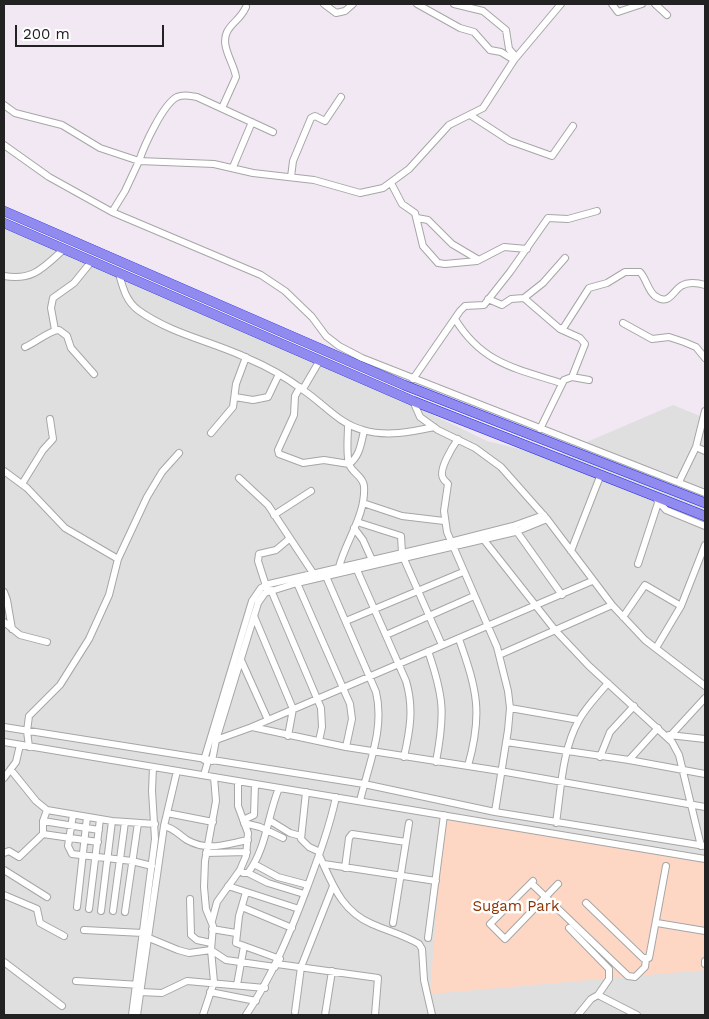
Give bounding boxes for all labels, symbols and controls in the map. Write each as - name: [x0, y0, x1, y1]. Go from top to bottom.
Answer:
- scale bar: [18, 15, 166, 47]
- text: 200 m: [23, 25, 70, 43]
- park label: Sugam Park: [473, 898, 559, 916]

